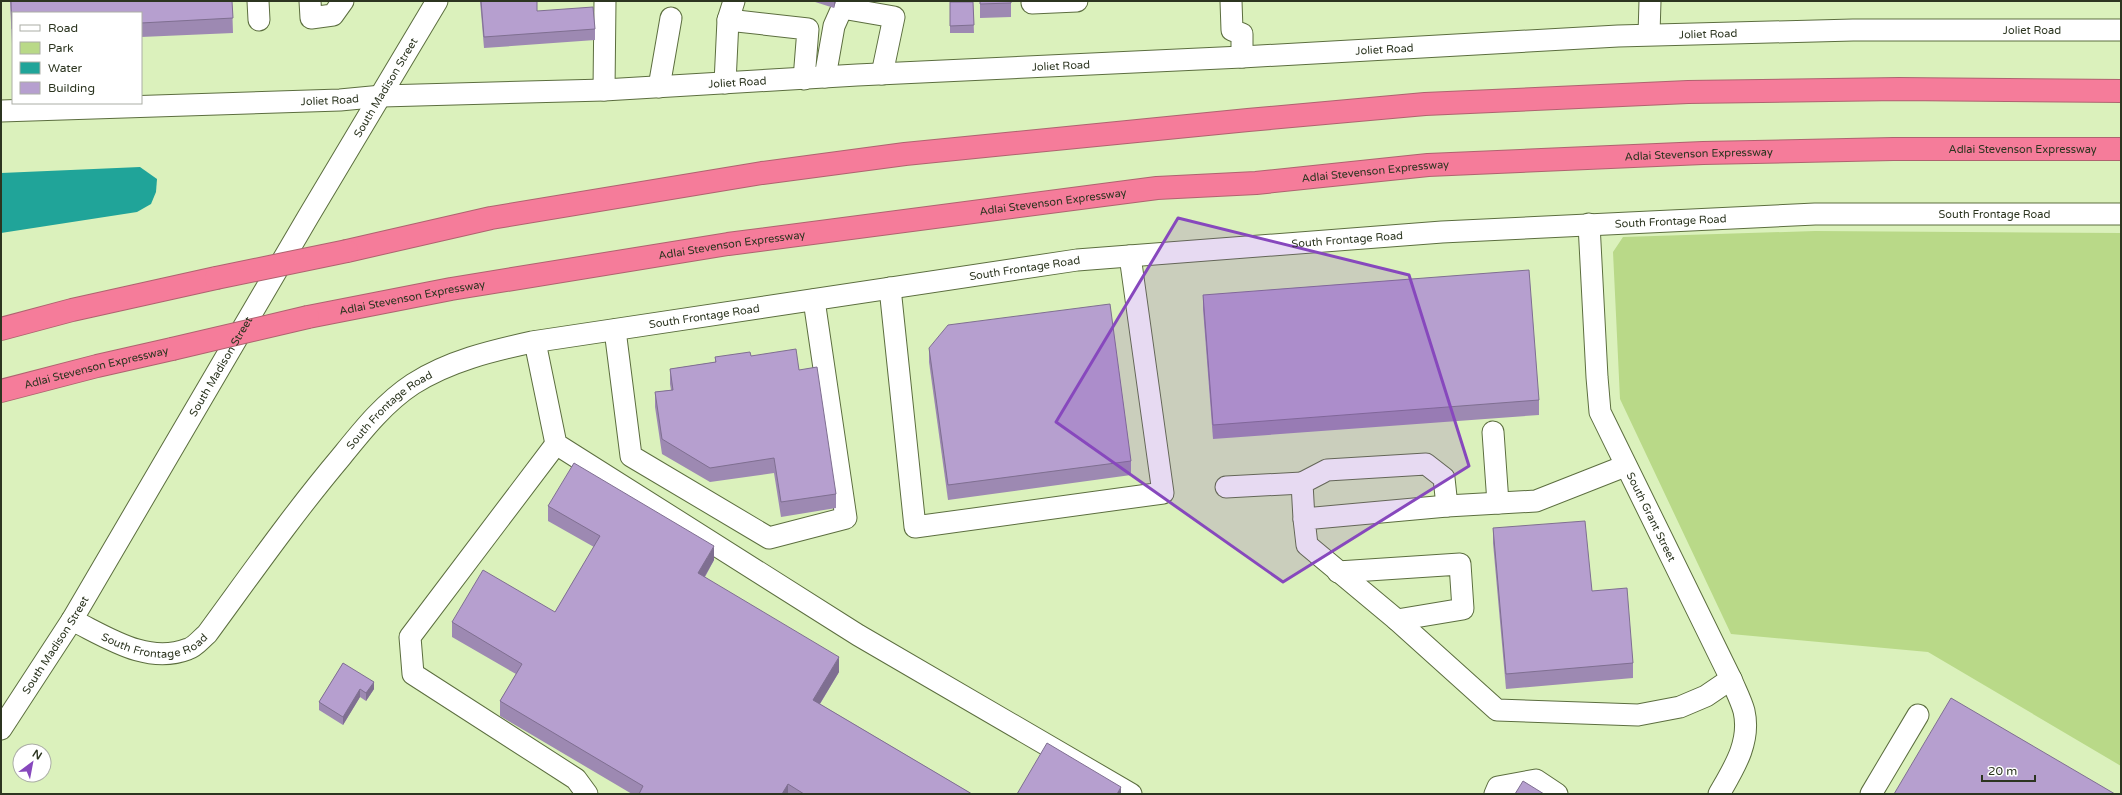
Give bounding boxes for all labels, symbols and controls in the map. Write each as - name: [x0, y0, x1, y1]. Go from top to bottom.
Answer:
- legend: [12, 12, 142, 104]
- text: Road: [48, 21, 78, 35]
- street label: Joliet Road: [2003, 24, 2061, 37]
- street label: Joliet Road: [1679, 26, 1737, 41]
- street label: South Madison Street: [351, 35, 420, 140]
- text: Park: [48, 41, 74, 55]
- street label: Joliet Road: [1355, 41, 1414, 57]
- street label: Joliet Road: [1031, 58, 1090, 73]
- text: Water: [48, 61, 83, 75]
- street label: Joliet Road: [708, 74, 767, 90]
- text: Building: [48, 81, 95, 95]
- street label: Joliet Road: [300, 92, 360, 108]
- street label: Adlai Stevenson Expressway: [1949, 143, 2097, 156]
- street label: Adlai Stevenson Expressway: [1624, 145, 1773, 163]
- street label: Adlai Stevenson Expressway: [1301, 158, 1449, 185]
- street label: Adlai Stevenson Expressway: [979, 186, 1127, 218]
- street label: South Frontage Road: [1939, 208, 2050, 221]
- street label: South Frontage Road: [1615, 212, 1727, 230]
- street label: Adlai Stevenson Expressway: [657, 227, 806, 262]
- street label: South Frontage Road: [1291, 229, 1404, 250]
- street label: South Frontage Road: [968, 253, 1081, 283]
- street label: Adlai Stevenson Expressway: [338, 277, 486, 317]
- street label: South Frontage Road: [648, 301, 761, 331]
- street label: South Madison Street: [186, 314, 255, 419]
- street label: Adlai Stevenson Expressway: [23, 344, 170, 391]
- street label: South Frontage Road: [343, 368, 434, 452]
- street label: South Grant Street: [1624, 470, 1679, 564]
- street label: South Madison Street: [19, 594, 91, 696]
- street label: South Frontage Road: [98, 624, 210, 640]
- text: South Frontage Road: [99, 630, 210, 660]
- north arrow: [12, 743, 52, 783]
- text: N: [30, 747, 44, 763]
- scale bar: [1982, 757, 2035, 783]
- text: 20 m: [1988, 764, 2017, 778]

